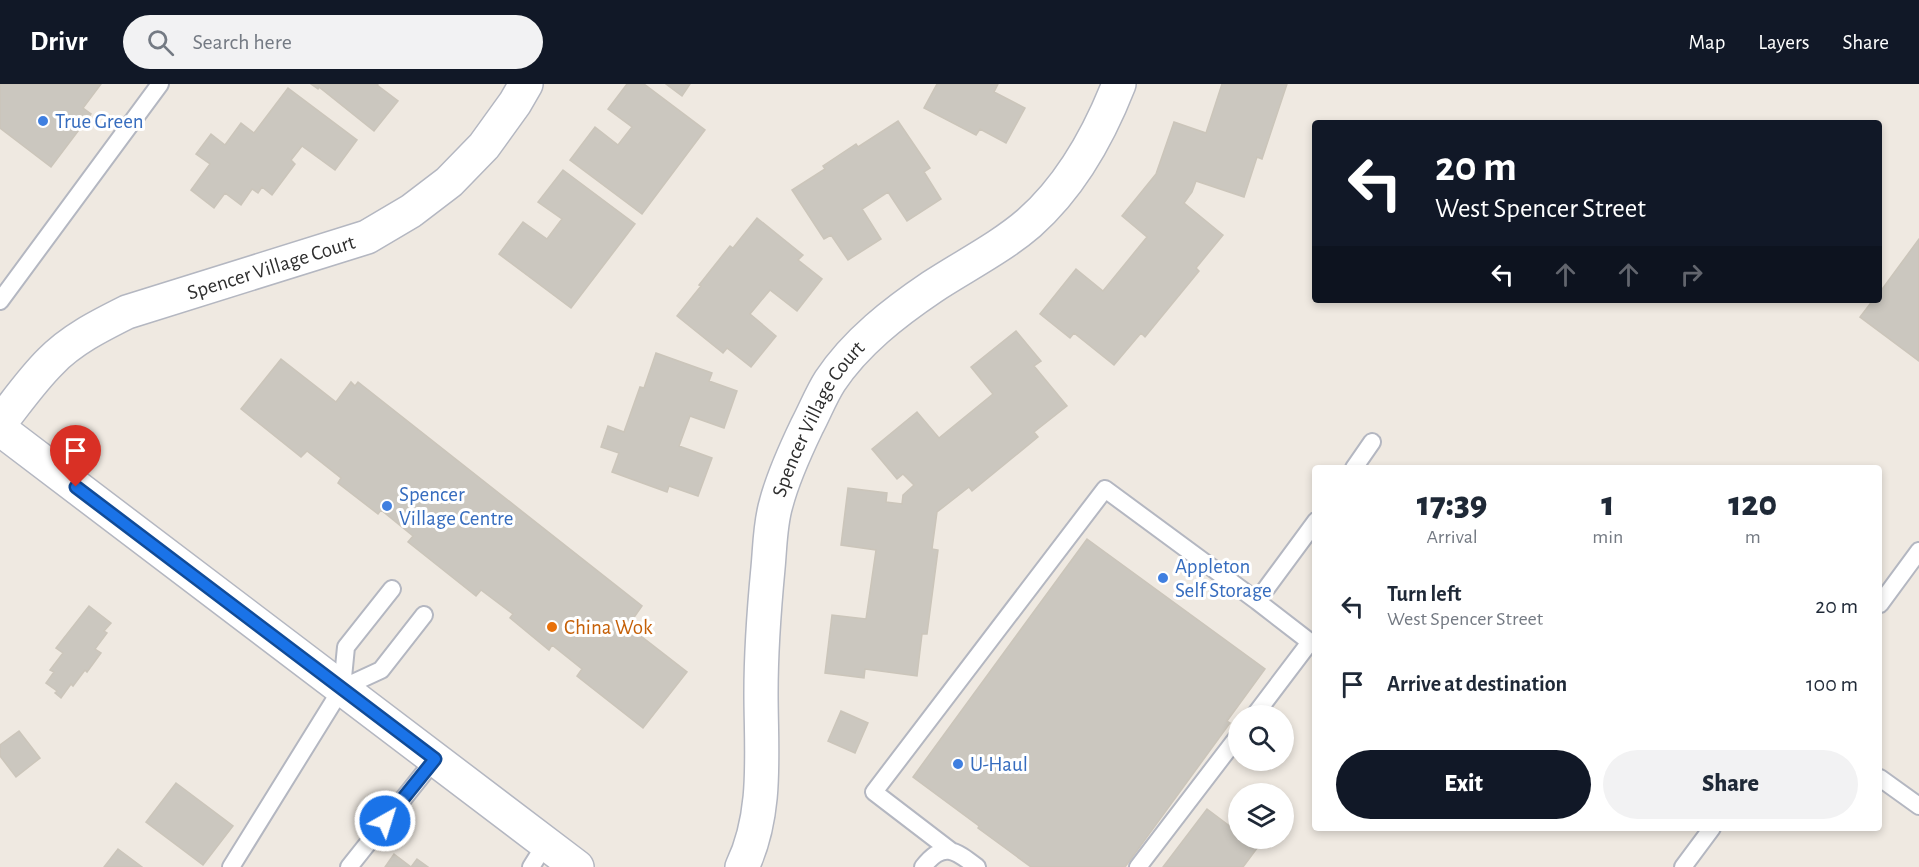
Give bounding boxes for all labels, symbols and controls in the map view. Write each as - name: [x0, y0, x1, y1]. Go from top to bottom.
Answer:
- search box: [123, 15, 543, 69]
- icon: search: [144, 26, 177, 59]
- text: Drivr: [30, 28, 87, 56]
- text: Search here: [192, 31, 292, 53]
- text: Map: [1689, 32, 1725, 53]
- text: Layers: [1758, 32, 1809, 53]
- text: Share: [1842, 32, 1889, 53]
- place label: True Green: [55, 111, 144, 132]
- marker: True Green: [36, 114, 50, 128]
- icon: left: [1336, 144, 1414, 222]
- text: 20 m: [1435, 146, 1517, 188]
- text: West Spencer Street: [1435, 195, 1646, 222]
- street label: Spencer Village Court: [185, 231, 358, 304]
- icon: left: [1486, 258, 1519, 291]
- icon: ahead: [1549, 258, 1582, 291]
- icon: ahead: [1612, 258, 1645, 291]
- icon: right: [1675, 258, 1708, 291]
- street label: Spencer Village Court: [769, 337, 869, 499]
- pin: [50, 425, 101, 487]
- icon: arrive: [59, 434, 92, 467]
- place label: Spencer Village Centre: [399, 484, 514, 529]
- text: 17:39: [1417, 486, 1487, 522]
- text: 1: [1601, 486, 1614, 522]
- text: 120: [1728, 486, 1777, 522]
- marker: Spencer Village Centre: [380, 499, 394, 513]
- text: Arrival: [1426, 527, 1478, 547]
- text: min: [1592, 527, 1623, 547]
- text: m: [1745, 527, 1761, 547]
- place label: Appleton Self Storage: [1175, 556, 1272, 601]
- marker: Appleton Self Storage: [1156, 571, 1170, 585]
- text: Turn left: [1387, 583, 1461, 605]
- icon: left: [1336, 590, 1369, 623]
- text: 20 m: [1815, 595, 1858, 617]
- text: West Spencer Street: [1387, 609, 1543, 629]
- place label: China Wok: [564, 617, 653, 638]
- marker: China Wok: [545, 620, 559, 634]
- icon: arrive: [1336, 668, 1369, 701]
- text: Arrive at destination: [1387, 673, 1567, 695]
- text: 100 m: [1806, 673, 1858, 695]
- map controls: [1228, 705, 1294, 849]
- button: search: [1228, 705, 1294, 771]
- button: Exit: [1336, 750, 1591, 819]
- button: Share: [1603, 750, 1858, 819]
- place label: U-Haul: [970, 754, 1028, 775]
- marker: U-Haul: [951, 757, 965, 771]
- button: layers: [1228, 783, 1294, 849]
- position arrow: [353, 789, 417, 853]

